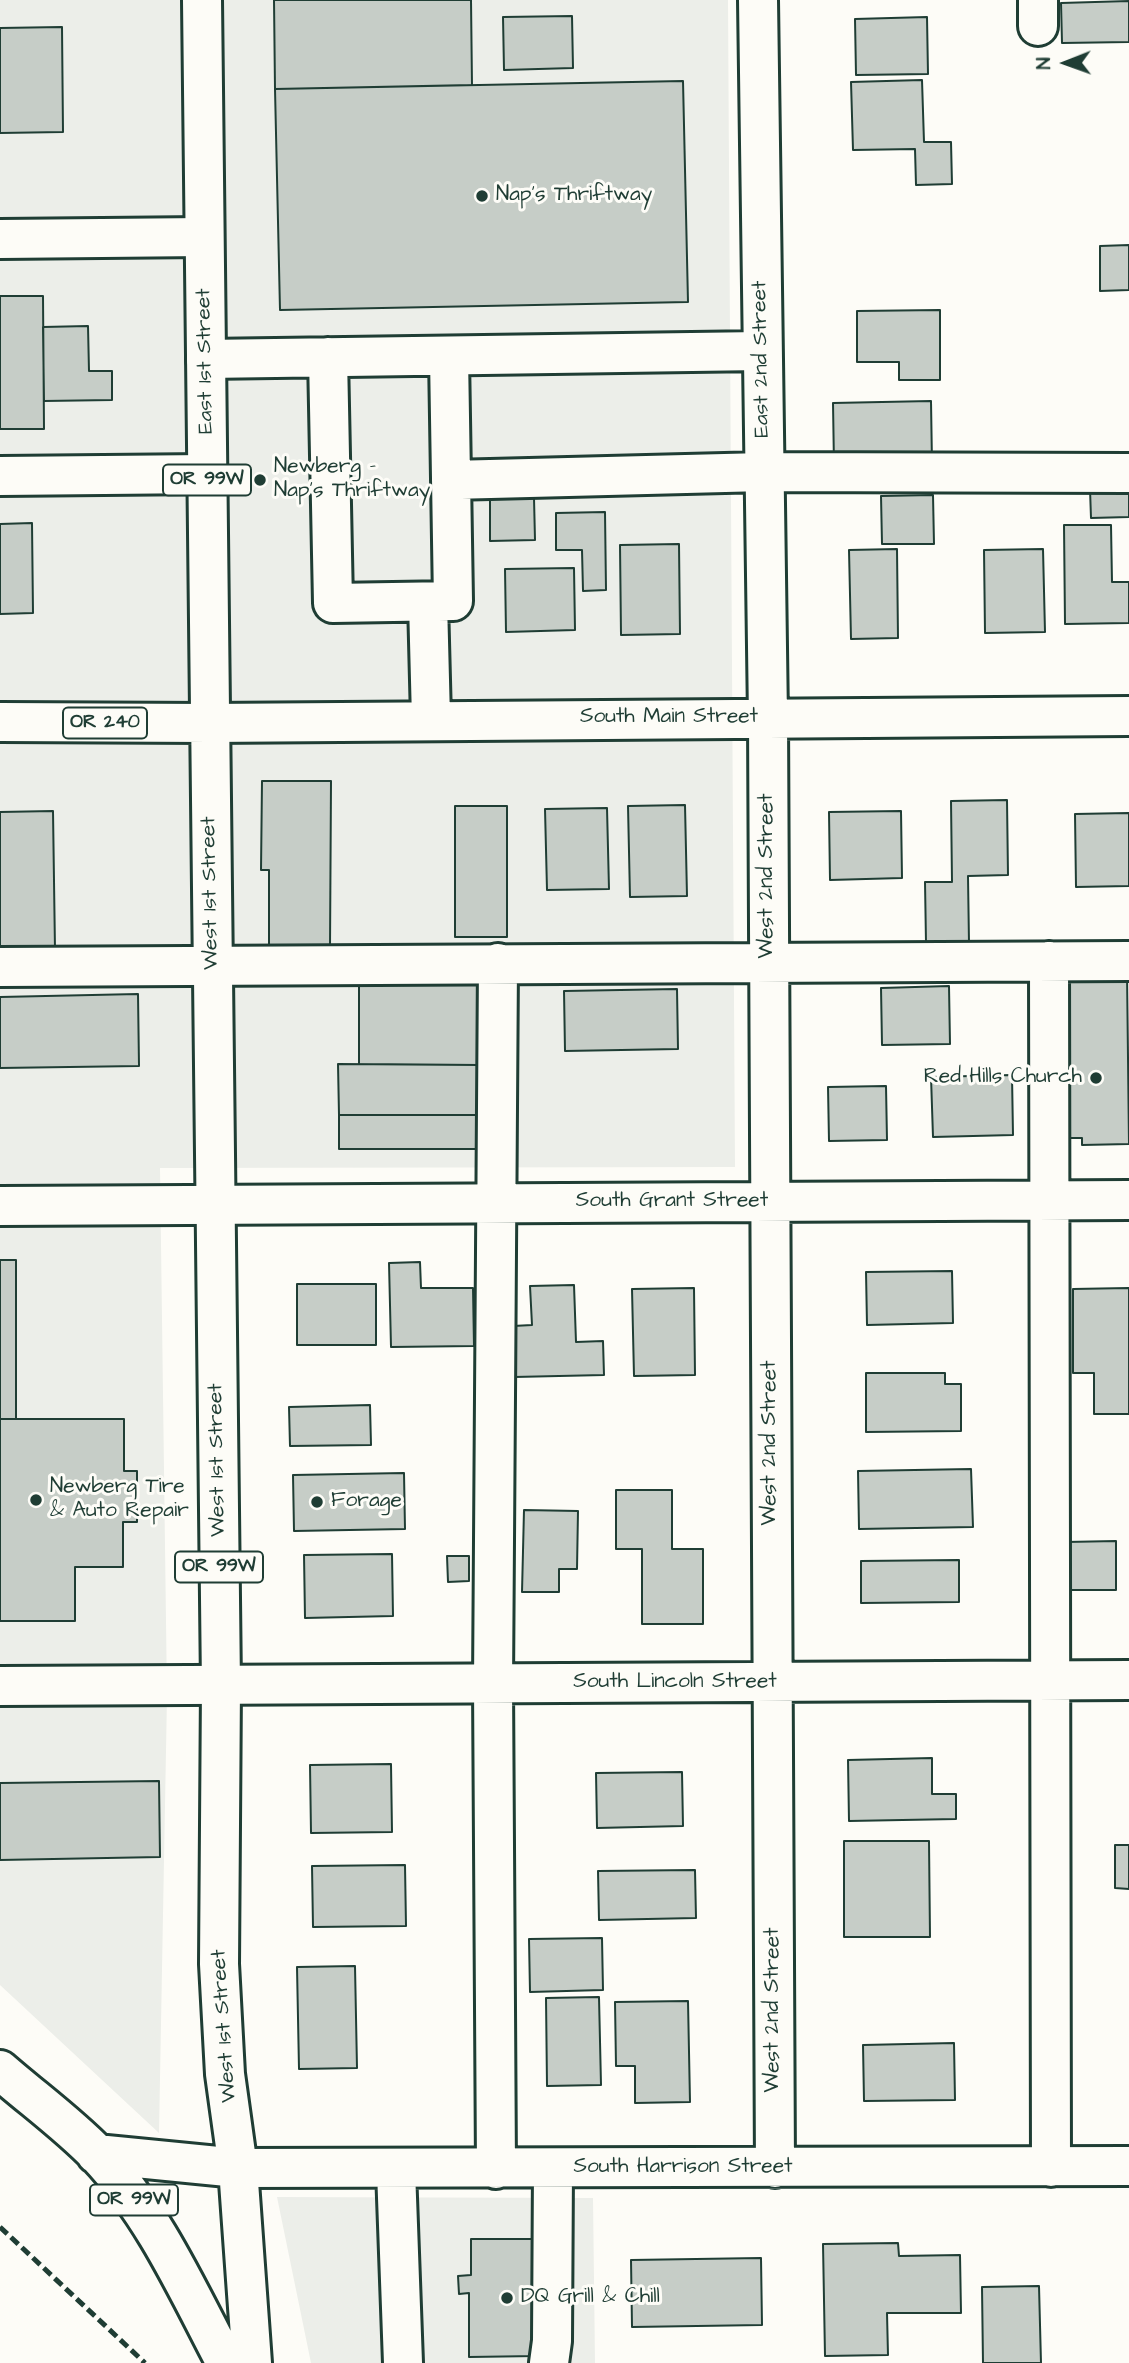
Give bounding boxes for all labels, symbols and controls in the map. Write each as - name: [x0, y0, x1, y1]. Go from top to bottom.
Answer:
- north arrow: [1031, 28, 1101, 98]
- text: N: [1031, 57, 1058, 70]
- place label: Nap's Thriftway: [496, 183, 652, 209]
- marker: Nap's Thriftway: [474, 188, 490, 204]
- street label: East 2nd Street: [748, 280, 776, 438]
- street label: East 1st Street: [192, 288, 220, 434]
- place label: Newberg - Nap's Thriftway: [274, 455, 430, 505]
- road number: OR 99W: [163, 464, 251, 495]
- marker: Newberg - Nap's Thriftway: [252, 472, 268, 488]
- street label: South Main Street: [580, 705, 758, 731]
- road number: OR 240: [63, 708, 147, 738]
- street label: West 2nd Street: [755, 793, 781, 959]
- street label: West 1st Street: [197, 816, 225, 970]
- place label: Red Hills Church: [924, 1065, 1082, 1091]
- marker: Red Hills Church: [1088, 1070, 1104, 1086]
- street label: South Grant Street: [576, 1189, 768, 1215]
- street label: West 2nd Street: [758, 1360, 784, 1526]
- street label: West 1st Street: [204, 1383, 232, 1537]
- place label: Newberg Tire & Auto Repair: [50, 1475, 189, 1525]
- place label: Forage: [331, 1489, 402, 1515]
- marker: Newberg Tire & Auto Repair: [28, 1492, 44, 1508]
- marker: Forage: [309, 1494, 325, 1510]
- road number: OR 99W: [175, 1552, 263, 1582]
- street label: South Lincoln Street: [573, 1670, 777, 1696]
- street label: West 2nd Street: [761, 1927, 787, 2093]
- street label: West 1st Street: [207, 1949, 243, 2103]
- street label: South Harrison Street: [573, 2155, 793, 2181]
- road number: OR 99W: [90, 2184, 178, 2216]
- place label: DQ Grill & Chill: [521, 2285, 660, 2311]
- marker: DQ Grill & Chill: [499, 2290, 515, 2306]

